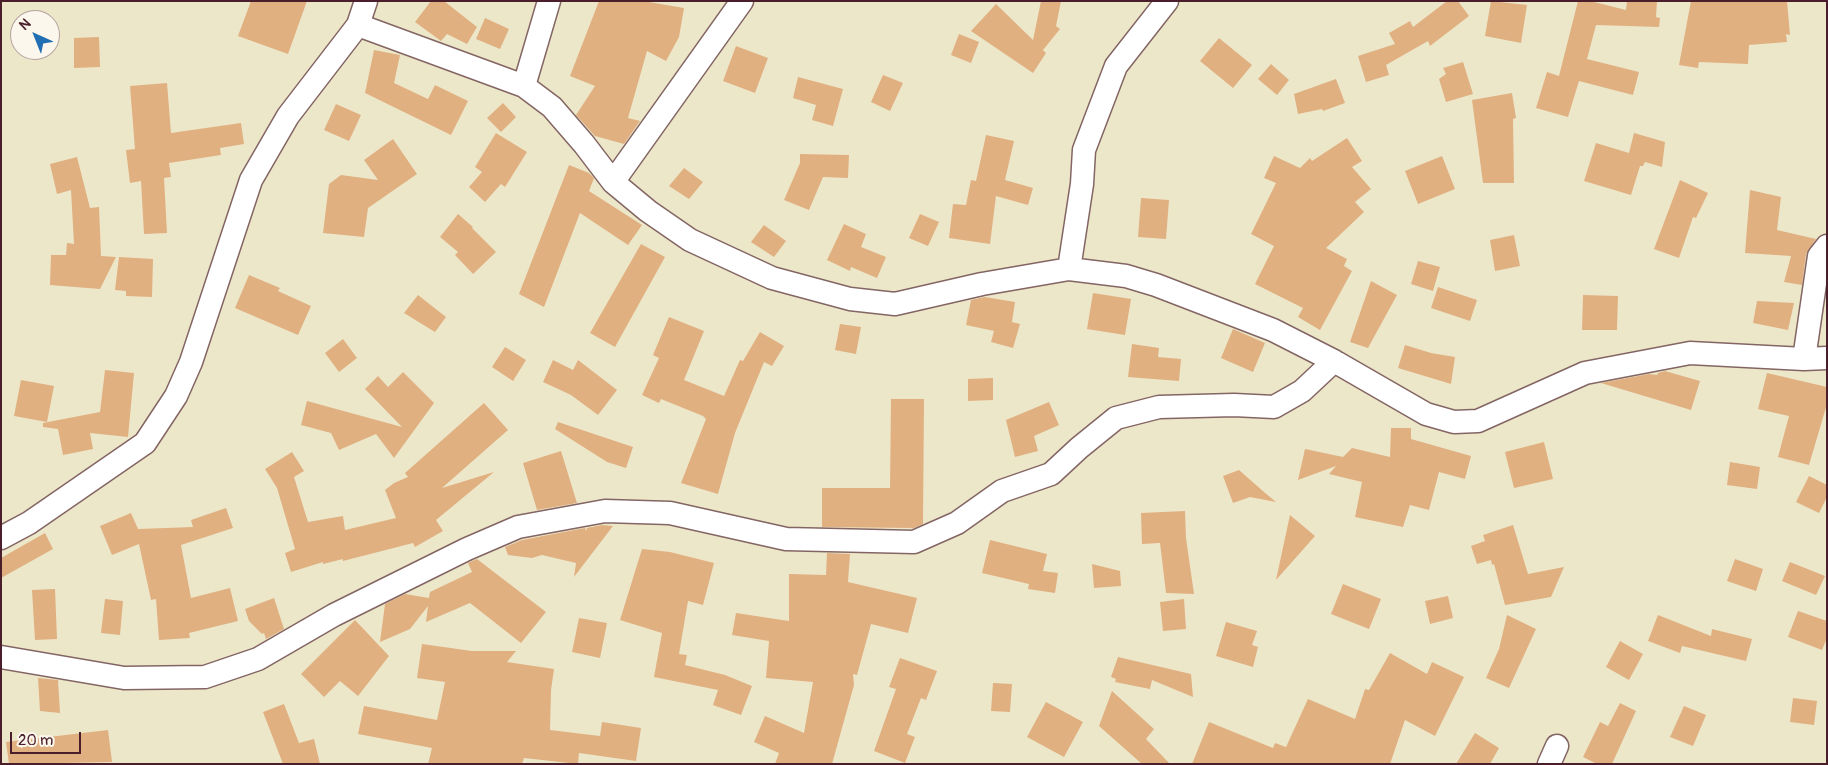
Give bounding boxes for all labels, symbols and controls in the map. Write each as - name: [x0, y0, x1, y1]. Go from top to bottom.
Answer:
- north arrow: [10, 10, 60, 60]
- text: N: [16, 15, 34, 34]
- scale bar: [12, 722, 84, 754]
- text: 20 m: [18, 731, 53, 750]

